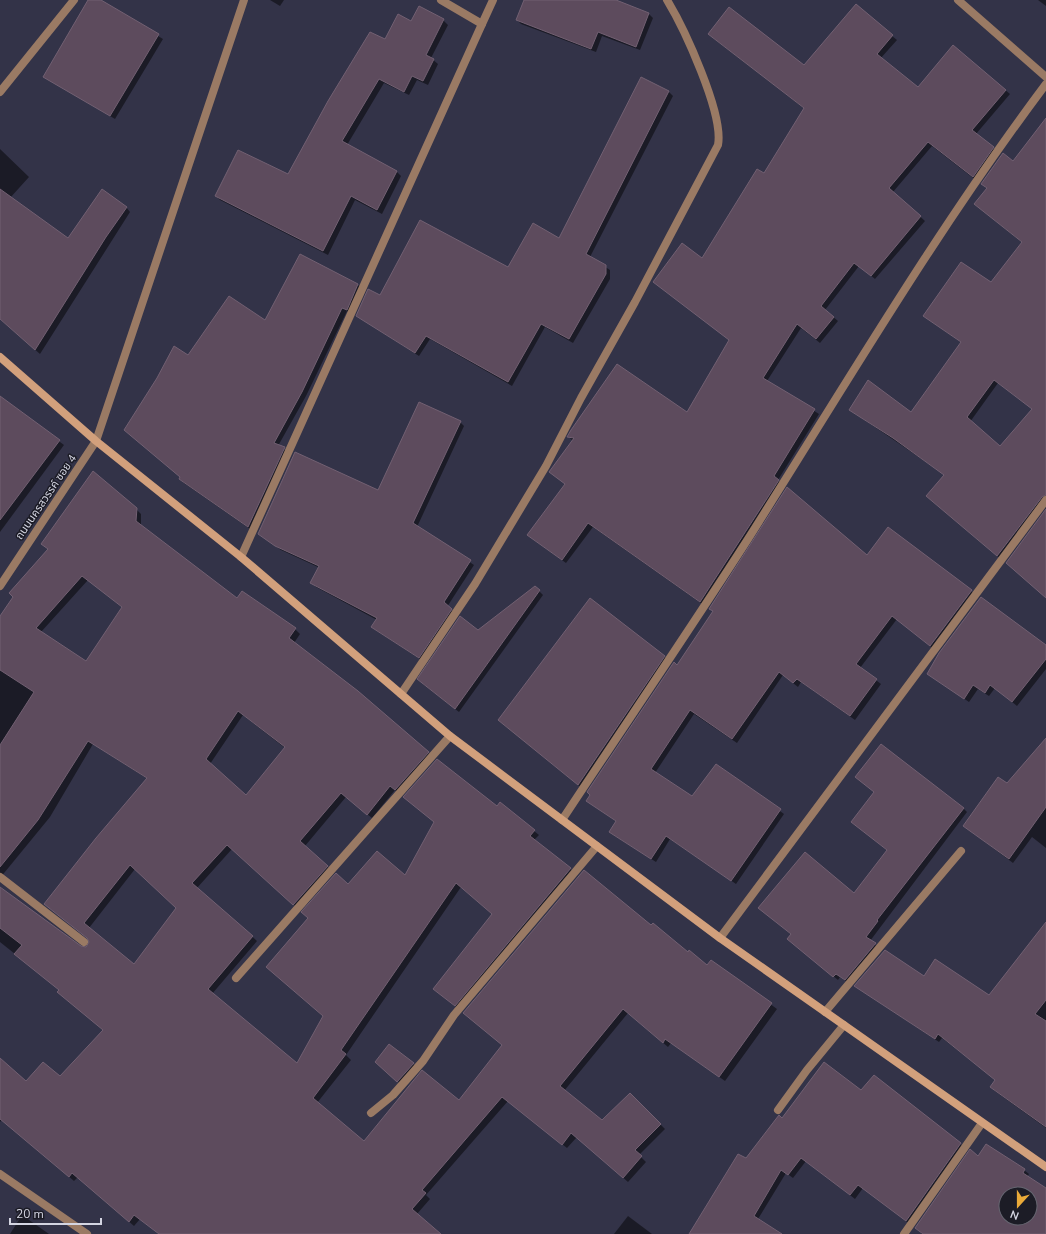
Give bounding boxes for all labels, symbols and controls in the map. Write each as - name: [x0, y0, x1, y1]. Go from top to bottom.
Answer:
- street label: ถนนนครสวรรค์ ซอย 4: [12, 451, 80, 542]
- north arrow: [998, 1186, 1038, 1226]
- scale bar: [10, 1200, 101, 1226]
- text: 20 m: [16, 1206, 44, 1222]
- text: N: [1008, 1206, 1021, 1223]

